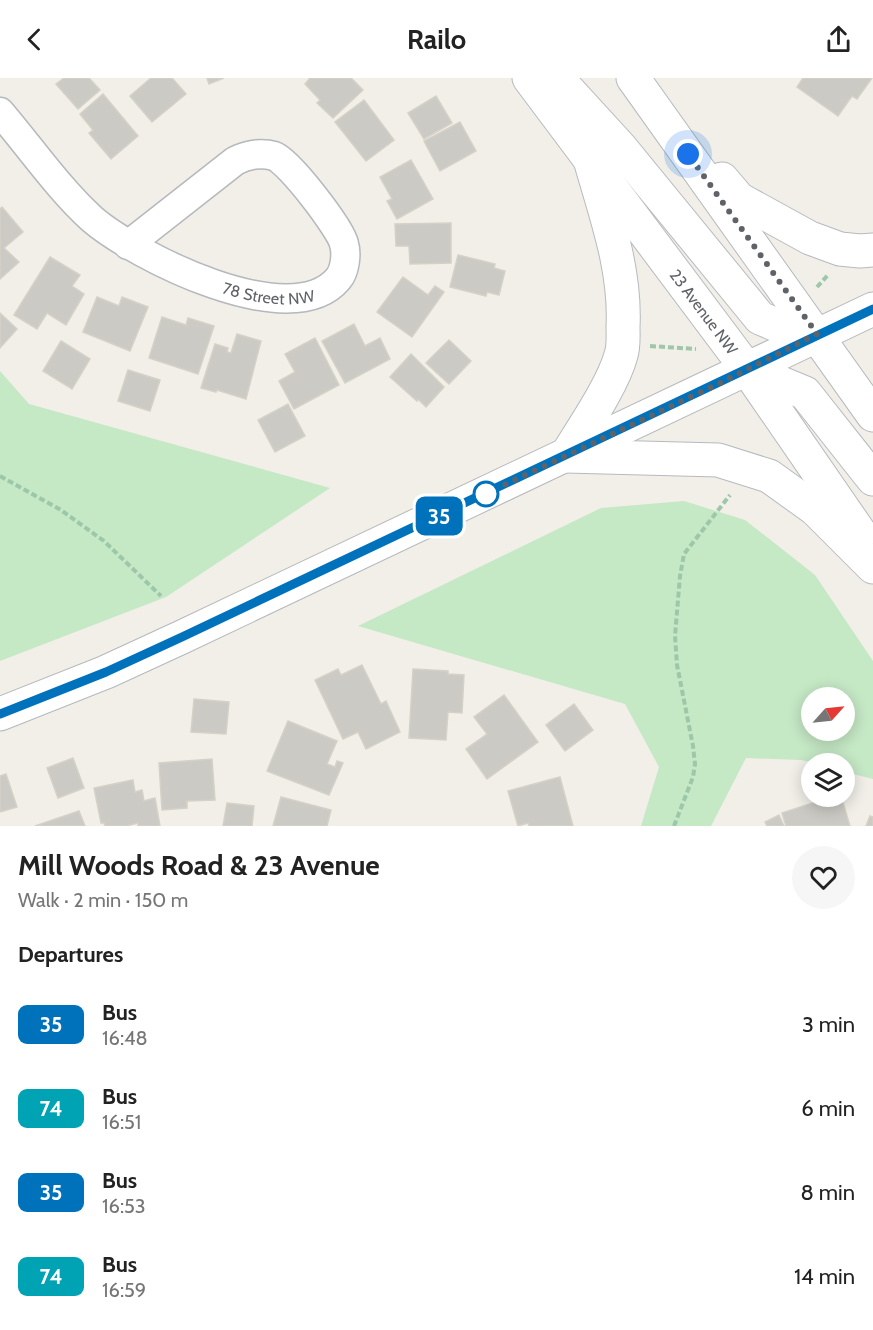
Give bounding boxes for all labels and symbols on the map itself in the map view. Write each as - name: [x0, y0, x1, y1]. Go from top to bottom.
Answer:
- your location: [673, 139, 703, 169]
- street label: 23 Avenue NW: [666, 266, 742, 359]
- street label: 78 Street NW: [220, 278, 317, 309]
- unlabelled marker: [473, 481, 499, 507]
- line badge: 35: [412, 496, 466, 536]
- north arrow: [801, 687, 855, 741]

